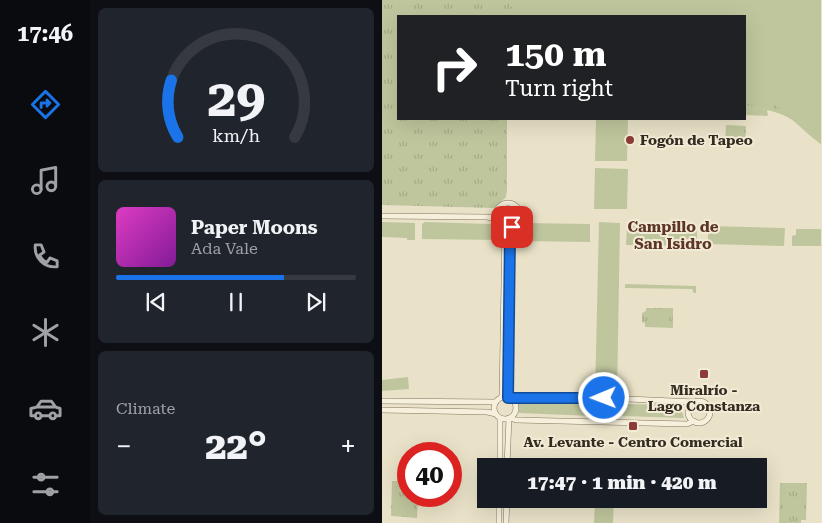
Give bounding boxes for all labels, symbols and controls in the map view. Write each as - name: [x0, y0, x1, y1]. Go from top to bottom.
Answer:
- text: 17:46: [17, 21, 73, 46]
- text: 150 m: [505, 34, 606, 75]
- icon: right: [422, 35, 487, 100]
- text: 29: [207, 68, 265, 129]
- text: Turn right: [505, 76, 613, 101]
- icon: directions: [28, 87, 63, 122]
- text: km/h: [212, 125, 260, 146]
- place label: Fogón de Tapeo: [640, 132, 753, 148]
- marker: Fogón de Tapeo: [624, 134, 636, 146]
- icon: music: [28, 163, 63, 198]
- pin: [491, 206, 533, 248]
- icon: arrive: [498, 213, 526, 241]
- text: Paper Moons: [191, 216, 318, 239]
- district label: Campillo de San Isidro: [627, 218, 719, 253]
- icon: phone: [28, 239, 63, 274]
- text: Ada Vale: [191, 239, 258, 258]
- icon: previous: [142, 288, 170, 316]
- icon: pause: [222, 288, 250, 316]
- icon: next: [302, 288, 330, 316]
- icon: climate: [28, 315, 63, 350]
- marker: Miralrío - Lago Constanza: [698, 368, 710, 380]
- position arrow: [577, 371, 629, 423]
- place label: Miralrío - Lago Constanza: [648, 382, 761, 414]
- icon: car: [28, 391, 63, 426]
- text: Climate: [116, 399, 175, 418]
- marker: Av. Levante - Centro Comercial: [627, 420, 639, 432]
- text: 22°: [205, 424, 267, 468]
- text: −: [116, 430, 132, 463]
- text: +: [340, 430, 356, 463]
- place label: Av. Levante - Centro Comercial: [523, 434, 743, 450]
- speed limit sign: 40: [397, 442, 462, 507]
- icon: filters: [28, 467, 63, 502]
- text: 17:47 · 1 min · 420 m: [527, 471, 717, 494]

